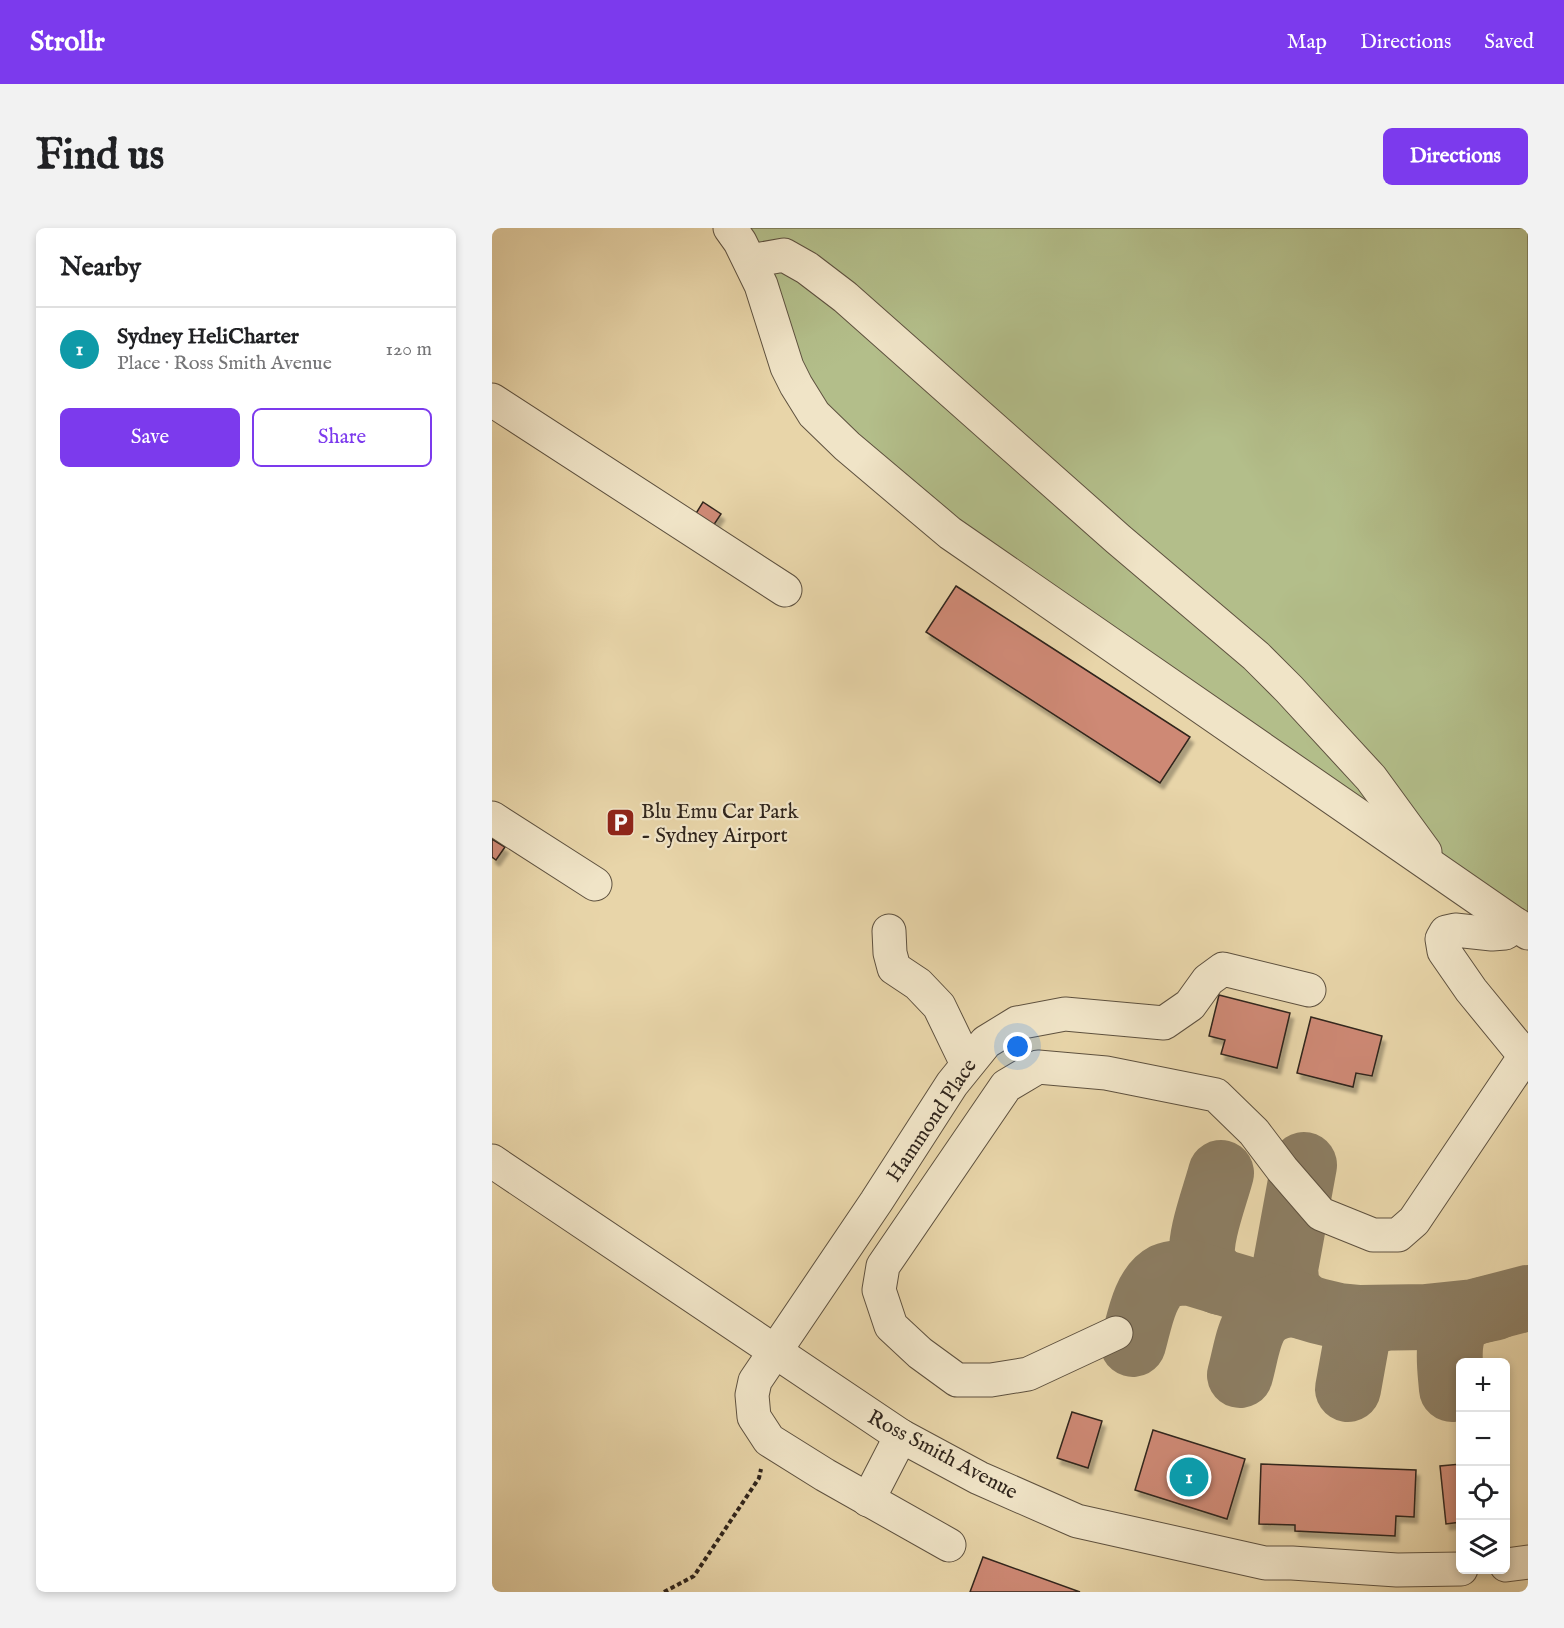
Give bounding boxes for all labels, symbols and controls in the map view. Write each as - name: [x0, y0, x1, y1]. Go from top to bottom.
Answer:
- text: Strollr: [30, 25, 105, 60]
- text: Map: [1287, 29, 1327, 56]
- text: Directions: [1360, 29, 1451, 56]
- text: Saved: [1484, 29, 1534, 56]
- button: Directions: [1383, 128, 1528, 185]
- text: Find us: [36, 130, 164, 183]
- text: Nearby: [60, 251, 141, 284]
- text: Sydney HeliCharter: [117, 323, 299, 351]
- text: 1: [76, 337, 83, 362]
- text: 120 m: [386, 337, 432, 362]
- text: Place · Ross Smith Avenue: [117, 351, 332, 376]
- button: Save: [60, 408, 240, 467]
- button: Share: [252, 408, 432, 467]
- place label: Blu Emu Car Park - Sydney Airport: [641, 799, 799, 850]
- parking icon: Blu Emu Car Park - Sydney Airport: [604, 807, 636, 839]
- your location: [1003, 1032, 1032, 1061]
- street label: Hammond Place: [881, 1054, 984, 1188]
- map controls: [1456, 1358, 1510, 1574]
- button: +: [1456, 1358, 1510, 1412]
- street label: Ross Smith Avenue: [863, 1404, 1022, 1506]
- button: −: [1456, 1412, 1510, 1466]
- pin: 1: [1170, 1454, 1208, 1500]
- button: locate: [1456, 1466, 1510, 1520]
- button: layers: [1456, 1520, 1510, 1574]

